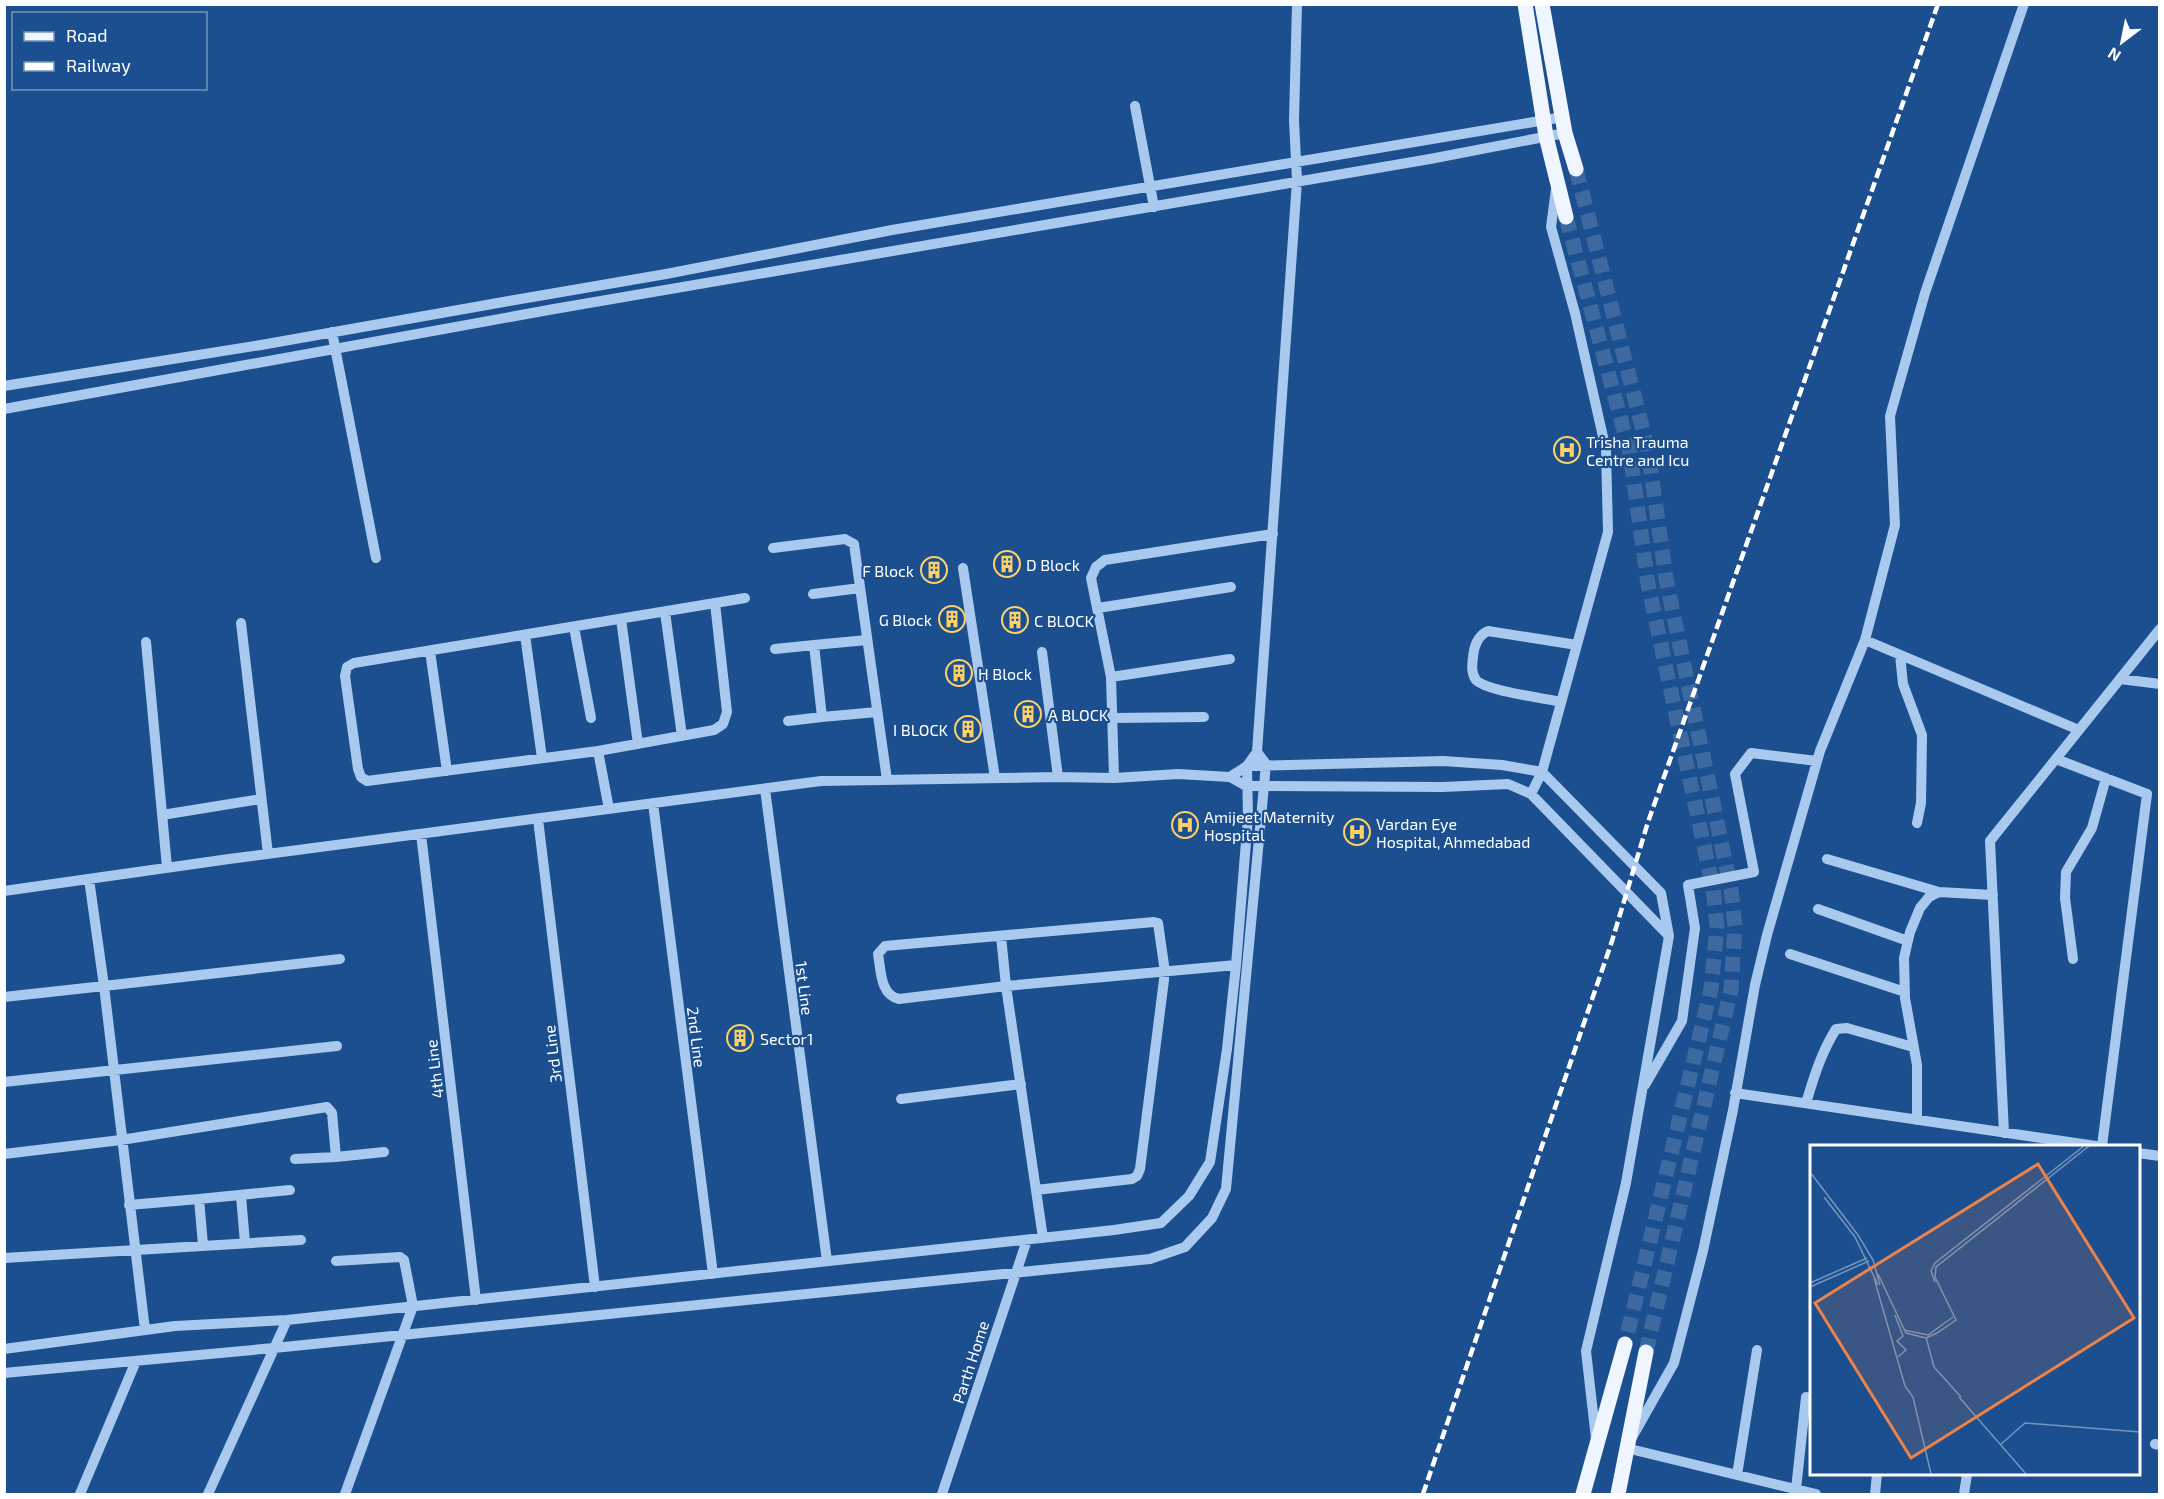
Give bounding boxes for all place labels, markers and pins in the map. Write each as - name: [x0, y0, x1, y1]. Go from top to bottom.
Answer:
- place label: Trisha Trauma Centre and Icu: [1586, 432, 1689, 469]
- hospital icon: Trisha Trauma Centre and Icu: [1552, 435, 1582, 465]
- building icon: D Block: [992, 549, 1022, 579]
- building icon: F Block: [919, 555, 949, 585]
- place label: D Block: [1026, 555, 1080, 574]
- place label: F Block: [862, 561, 914, 580]
- building icon: G Block: [937, 604, 967, 634]
- building icon: C BLOCK: [1000, 605, 1030, 635]
- place label: G Block: [879, 610, 932, 629]
- place label: C BLOCK: [1034, 611, 1094, 630]
- building icon: H Block: [944, 658, 974, 688]
- place label: H Block: [978, 664, 1032, 683]
- building icon: A BLOCK: [1013, 699, 1043, 729]
- place label: A BLOCK: [1048, 705, 1109, 724]
- building icon: I BLOCK: [953, 714, 983, 744]
- place label: I BLOCK: [893, 720, 949, 739]
- place label: Amijeet Maternity Hospital: [1204, 807, 1335, 844]
- hospital icon: Amijeet Maternity Hospital: [1170, 810, 1200, 840]
- place label: Vardan Eye Hospital, Ahmedabad: [1376, 814, 1531, 851]
- hospital icon: Vardan Eye Hospital, Ahmedabad: [1342, 817, 1372, 847]
- building icon: Sector1: [725, 1023, 755, 1053]
- place label: Sector1: [760, 1029, 813, 1048]

